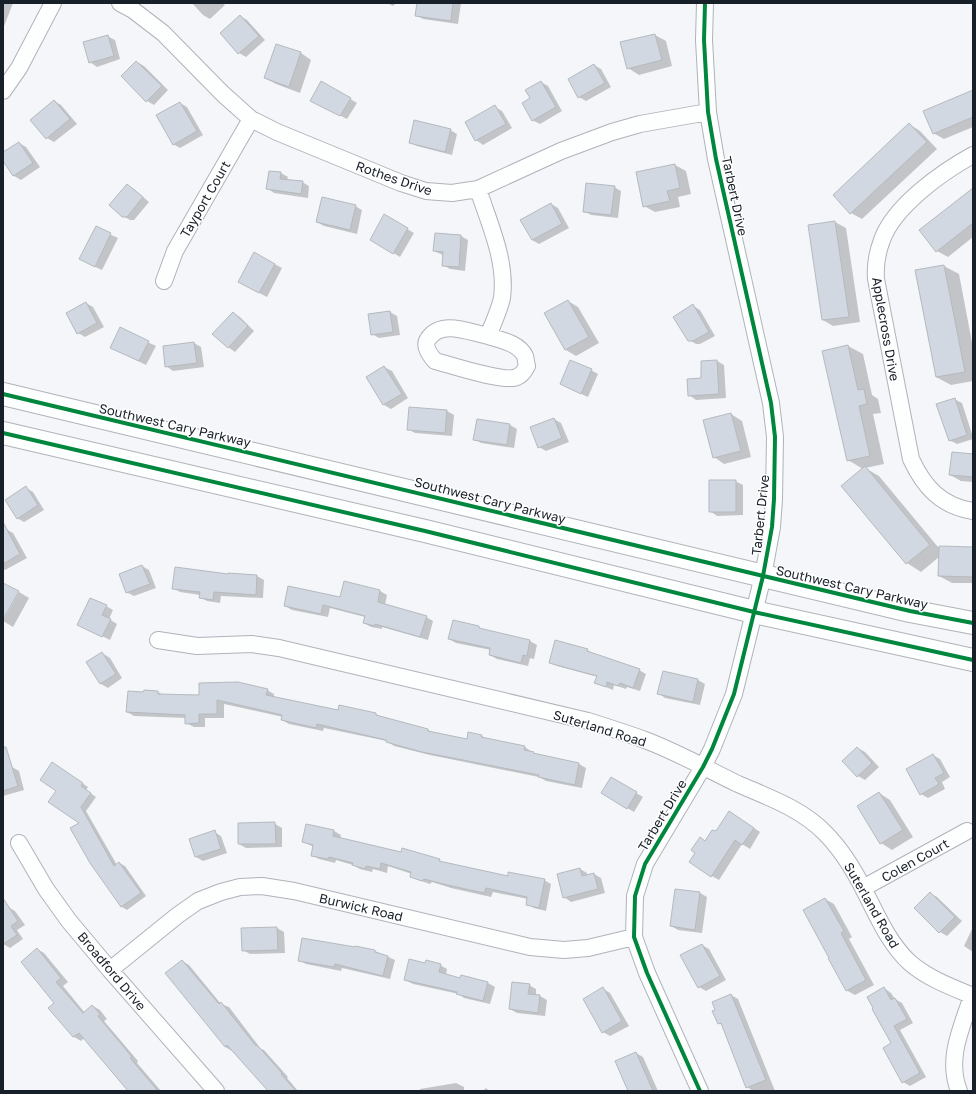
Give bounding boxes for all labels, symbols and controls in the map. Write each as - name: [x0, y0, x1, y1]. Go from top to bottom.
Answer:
- street label: Tarbert Drive: [719, 155, 751, 237]
- street label: Rothes Drive: [354, 157, 434, 199]
- street label: Tayport Court: [177, 158, 233, 240]
- street label: Applecross Drive: [869, 276, 903, 382]
- street label: Southwest Cary Parkway: [97, 400, 253, 450]
- street label: Southwest Cary Parkway: [413, 473, 568, 527]
- street label: Tarbert Drive: [748, 474, 772, 556]
- street label: Southwest Cary Parkway: [774, 562, 930, 612]
- street label: Suterland Road: [551, 706, 649, 750]
- street label: Tarbert Drive: [634, 776, 690, 854]
- street label: Colen Court: [879, 835, 951, 885]
- street label: Suterland Road: [841, 859, 903, 951]
- street label: Burwick Road: [318, 890, 404, 924]
- street label: Broadford Drive: [75, 928, 149, 1014]

